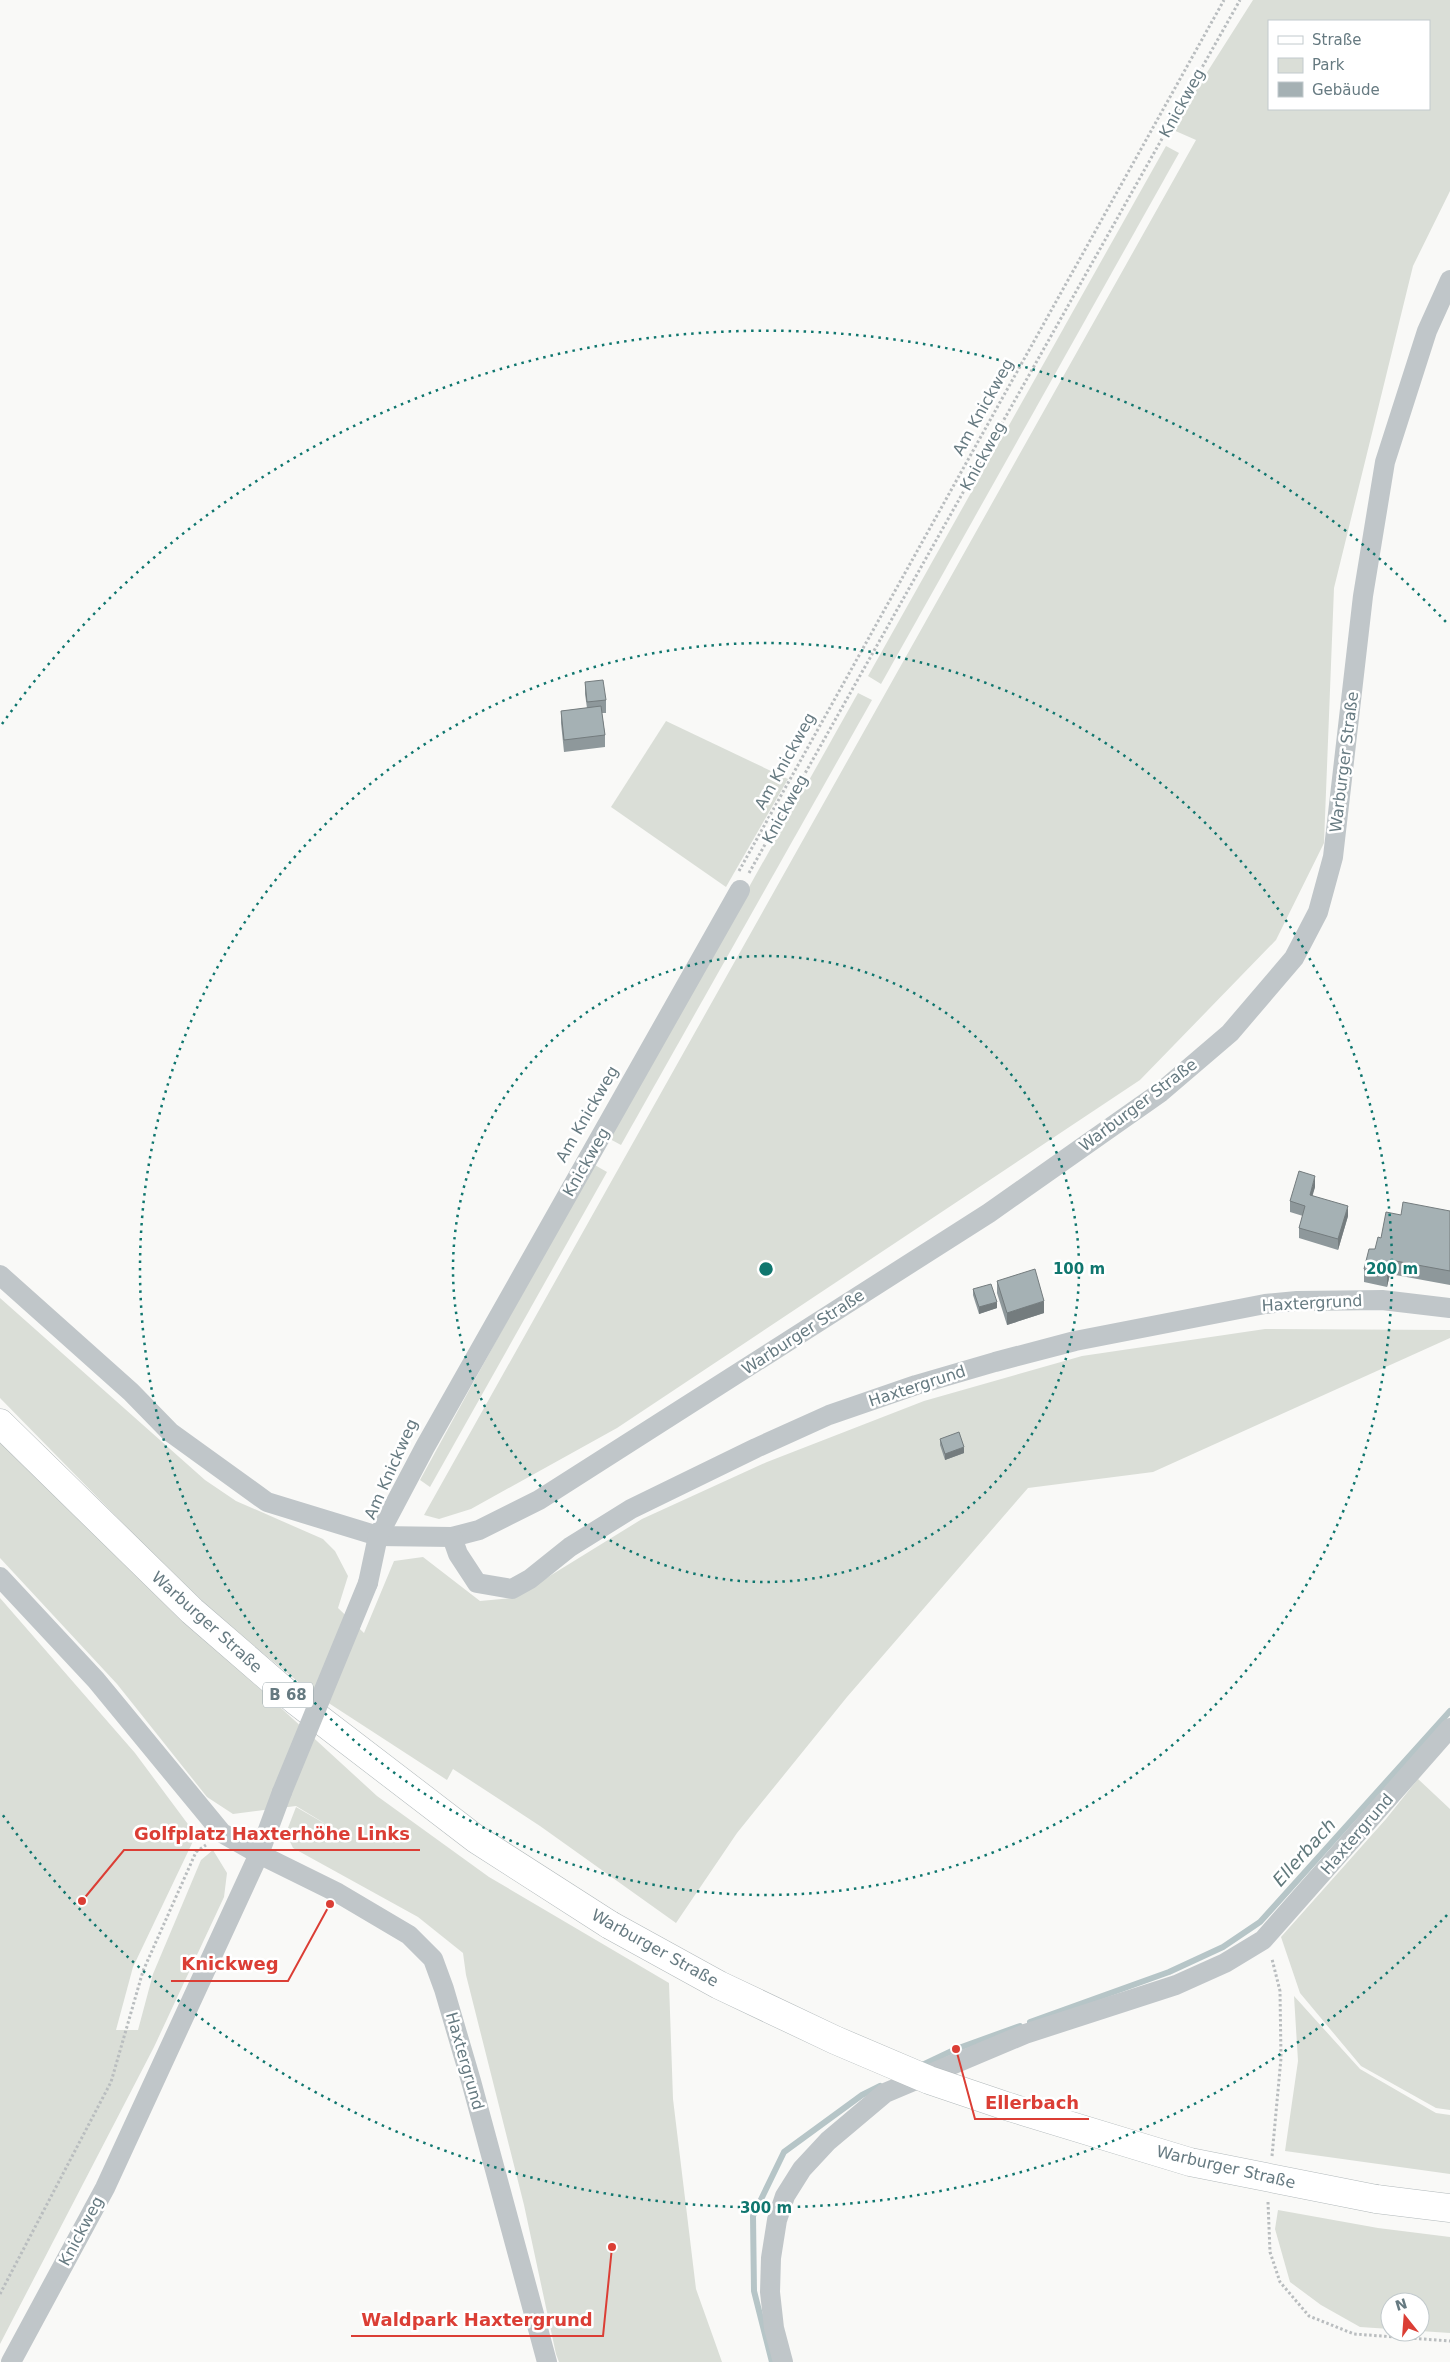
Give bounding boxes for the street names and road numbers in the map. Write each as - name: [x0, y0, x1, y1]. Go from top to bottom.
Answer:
- street label: Knickweg: [1155, 65, 1209, 141]
- street label: Am Knickweg: [948, 355, 1018, 459]
- street label: Knickweg: [956, 418, 1010, 494]
- street label: Warburger Straße: [1326, 690, 1362, 834]
- street label: Am Knickweg: [750, 709, 820, 813]
- street label: Knickweg: [758, 771, 812, 847]
- street label: Warburger Straße: [1076, 1055, 1200, 1155]
- street label: Am Knickweg: [552, 1063, 622, 1165]
- street label: Knickweg: [559, 1124, 613, 1200]
- street label: Warburger Straße: [738, 1285, 868, 1379]
- street label: Haxtergrund: [1261, 1291, 1363, 1315]
- street label: Haxtergrund: [866, 1361, 968, 1411]
- street label: Am Knickweg: [360, 1416, 422, 1522]
- street label: Warburger Straße: [148, 1567, 266, 1677]
- road number: B 68: [263, 1682, 313, 1708]
- street label: Haxtergrund: [1317, 1790, 1397, 1878]
- street label: Warburger Straße: [588, 1905, 722, 1991]
- street label: Haxtergrund: [442, 2010, 488, 2112]
- street label: Warburger Straße: [1155, 2142, 1297, 2192]
- street label: Knickweg: [55, 2193, 107, 2269]

